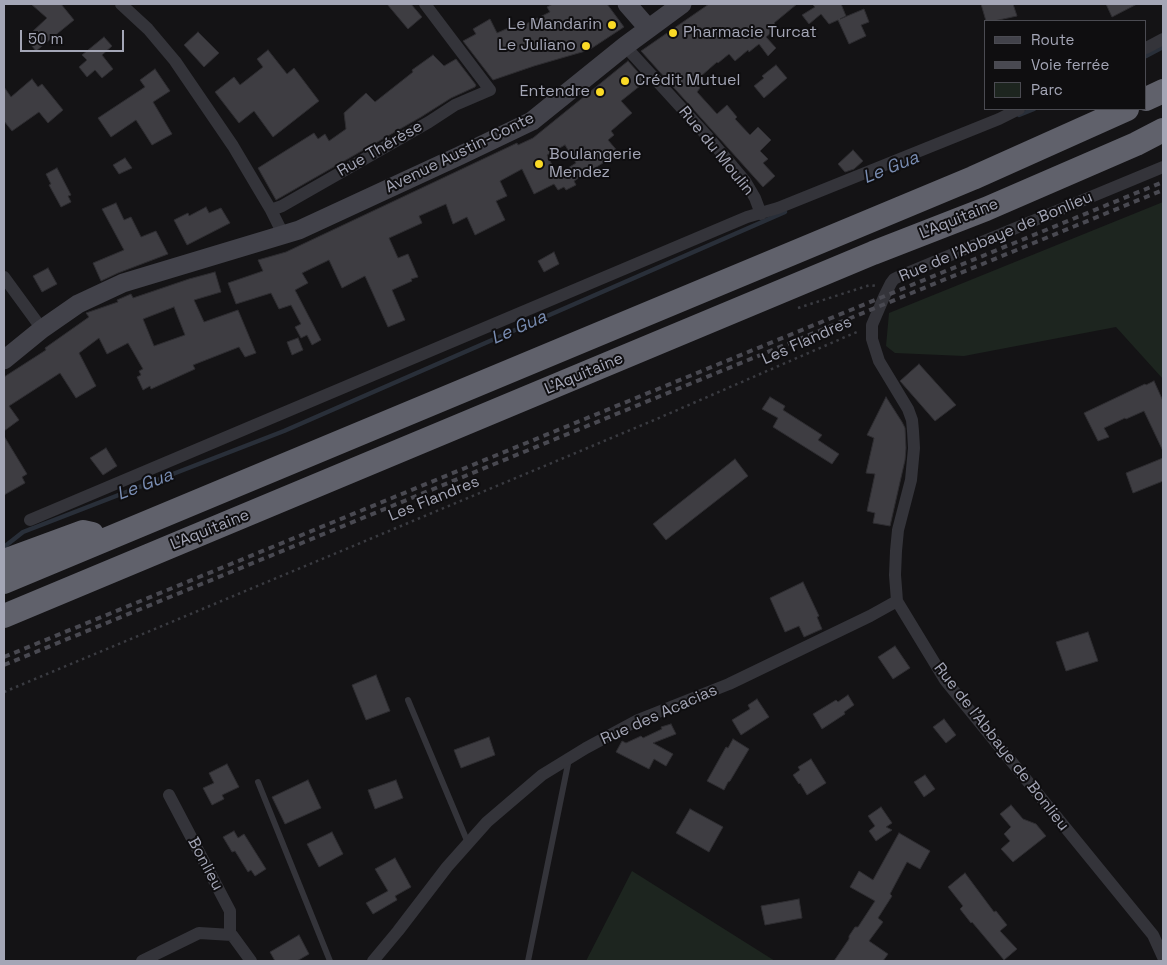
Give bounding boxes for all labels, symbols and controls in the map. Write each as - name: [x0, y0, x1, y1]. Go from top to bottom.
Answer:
- place label: Le Mandarin: [508, 15, 602, 35]
- marker: Le Mandarin: [606, 19, 618, 31]
- scale bar: [22, 20, 126, 52]
- legend: [984, 20, 1147, 110]
- place label: Pharmacie Turcat: [683, 23, 817, 43]
- marker: Pharmacie Turcat: [667, 27, 679, 39]
- text: 50 m: [28, 29, 63, 48]
- text: Route: [1031, 30, 1074, 49]
- place label: Le Juliano: [498, 36, 576, 56]
- marker: Le Juliano: [580, 40, 592, 52]
- text: Voie ferrée: [1031, 55, 1109, 74]
- place label: Crédit Mutuel: [635, 71, 740, 91]
- marker: Crédit Mutuel: [619, 75, 631, 87]
- text: Parc: [1031, 80, 1063, 99]
- place label: Entendre: [520, 82, 590, 102]
- marker: Entendre: [594, 86, 606, 98]
- street label: Rue du Moulin: [674, 103, 758, 199]
- street label: Avenue Austin-Conte: [382, 109, 538, 197]
- street label: Rue Thérèse: [334, 117, 426, 181]
- place label: Boulangerie Mendez: [549, 145, 641, 183]
- water label: Le Gua: [860, 147, 922, 189]
- marker: Boulangerie Mendez: [533, 158, 545, 170]
- street label: Rue de l'Abbaye de Bonlieu: [896, 187, 1096, 287]
- street label: L'Aquitaine: [917, 194, 1001, 244]
- water label: Le Gua: [488, 306, 550, 350]
- street label: Les Flandres: [759, 313, 855, 369]
- street label: L'Aquitaine: [542, 349, 626, 399]
- water label: Le Gua: [114, 464, 176, 506]
- street label: Les Flandres: [386, 472, 482, 526]
- street label: L'Aquitaine: [168, 505, 252, 555]
- street label: Rue de l'Abbaye de Bonlieu: [929, 659, 1073, 835]
- street label: Rue des Acacias: [598, 681, 720, 749]
- street label: Bonlieu: [183, 834, 227, 894]

